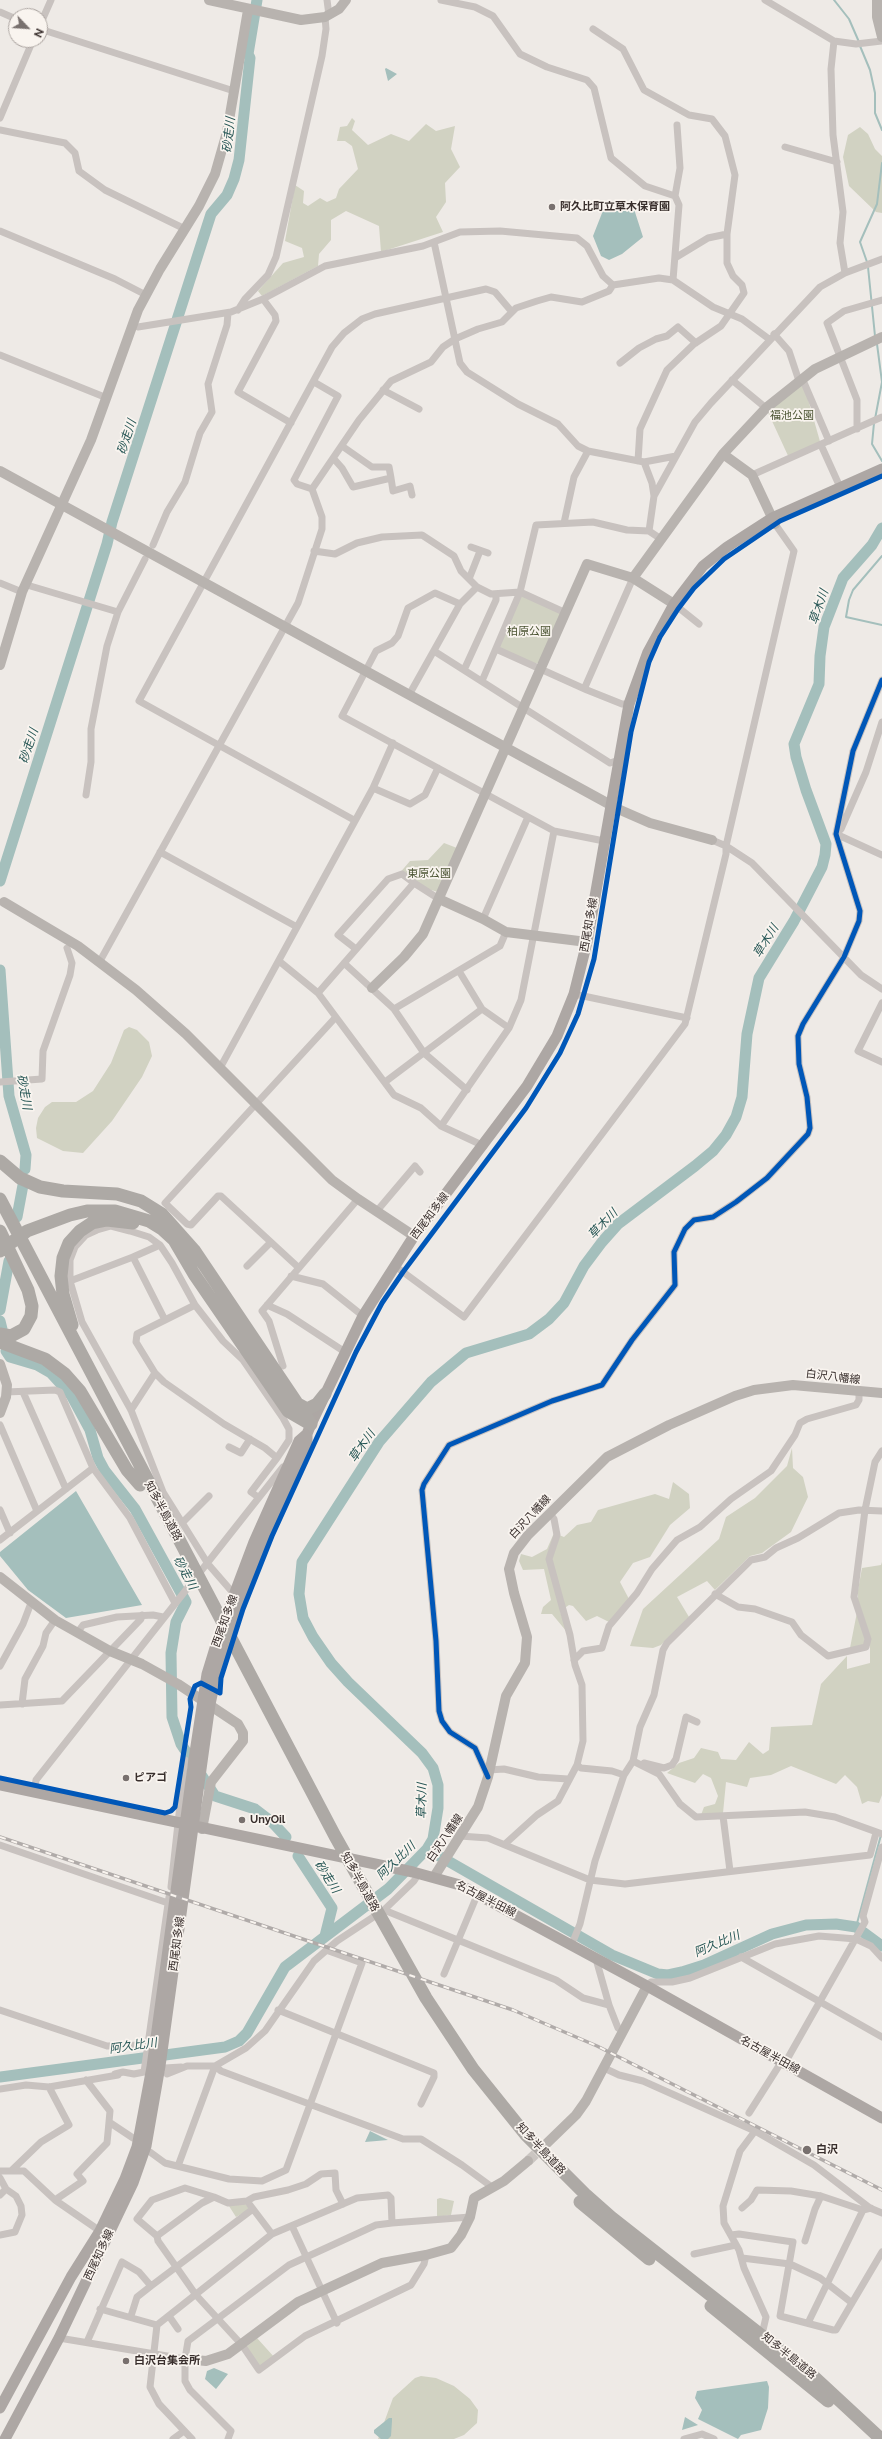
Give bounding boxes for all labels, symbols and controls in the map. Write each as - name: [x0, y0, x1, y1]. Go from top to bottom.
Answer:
- north arrow: [8, 8, 48, 48]
- text: N: [31, 26, 46, 39]
- water label: 砂走川: [220, 116, 238, 154]
- place label: 阿久比町立草木保育園: [560, 200, 670, 214]
- marker: 阿久比町立草木保育園: [547, 202, 557, 212]
- park label: 福池公園: [770, 409, 814, 423]
- water label: 砂走川: [115, 418, 139, 456]
- water label: 草木川: [806, 588, 832, 626]
- park label: 柏原公園: [507, 625, 551, 639]
- water label: 砂走川: [17, 727, 41, 765]
- park label: 東原公園: [407, 867, 451, 881]
- street label: 西尾知多線: [578, 897, 600, 953]
- water label: 草木川: [750, 922, 782, 960]
- water label: 砂走川: [14, 1073, 34, 1111]
- street label: 西尾知多線: [408, 1190, 452, 1242]
- water label: 草木川: [585, 1206, 621, 1242]
- street label: 白沢八幡線: [805, 1367, 861, 1387]
- water label: 草木川: [346, 1427, 378, 1465]
- street label: 知多半島道路: [142, 1479, 184, 1543]
- street label: 白沢八幡線: [506, 1492, 554, 1542]
- water label: 砂走川: [170, 1554, 200, 1592]
- street label: 西尾知多線: [209, 1593, 241, 1649]
- place label: ピアゴ: [134, 1771, 167, 1785]
- marker: ピアゴ: [121, 1773, 131, 1783]
- water label: 草木川: [414, 1783, 430, 1819]
- street label: 白沢八幡線: [424, 1812, 466, 1864]
- place label: UnyOil: [250, 1813, 285, 1827]
- marker: UnyOil: [237, 1815, 247, 1825]
- water label: 阿久比川: [374, 1839, 418, 1883]
- street label: 知多半島道路: [338, 1850, 382, 1914]
- water label: 砂走川: [311, 1858, 343, 1896]
- street label: 名古屋半田線: [454, 1878, 518, 1920]
- street label: 西尾知多線: [167, 1916, 187, 1972]
- water label: 阿久比川: [692, 1928, 742, 1960]
- street label: 名古屋半田線: [738, 2033, 802, 2077]
- water label: 阿久比川: [108, 2036, 158, 2056]
- street label: 知多半島道路: [514, 2120, 568, 2178]
- place label: 白沢: [816, 2143, 838, 2157]
- marker: 白沢: [801, 2144, 813, 2156]
- street label: 西尾知多線: [81, 2227, 117, 2283]
- street label: 知多半島道路: [759, 2330, 819, 2382]
- place label: 白沢台集会所: [134, 2354, 200, 2368]
- marker: 白沢台集会所: [121, 2356, 131, 2366]

